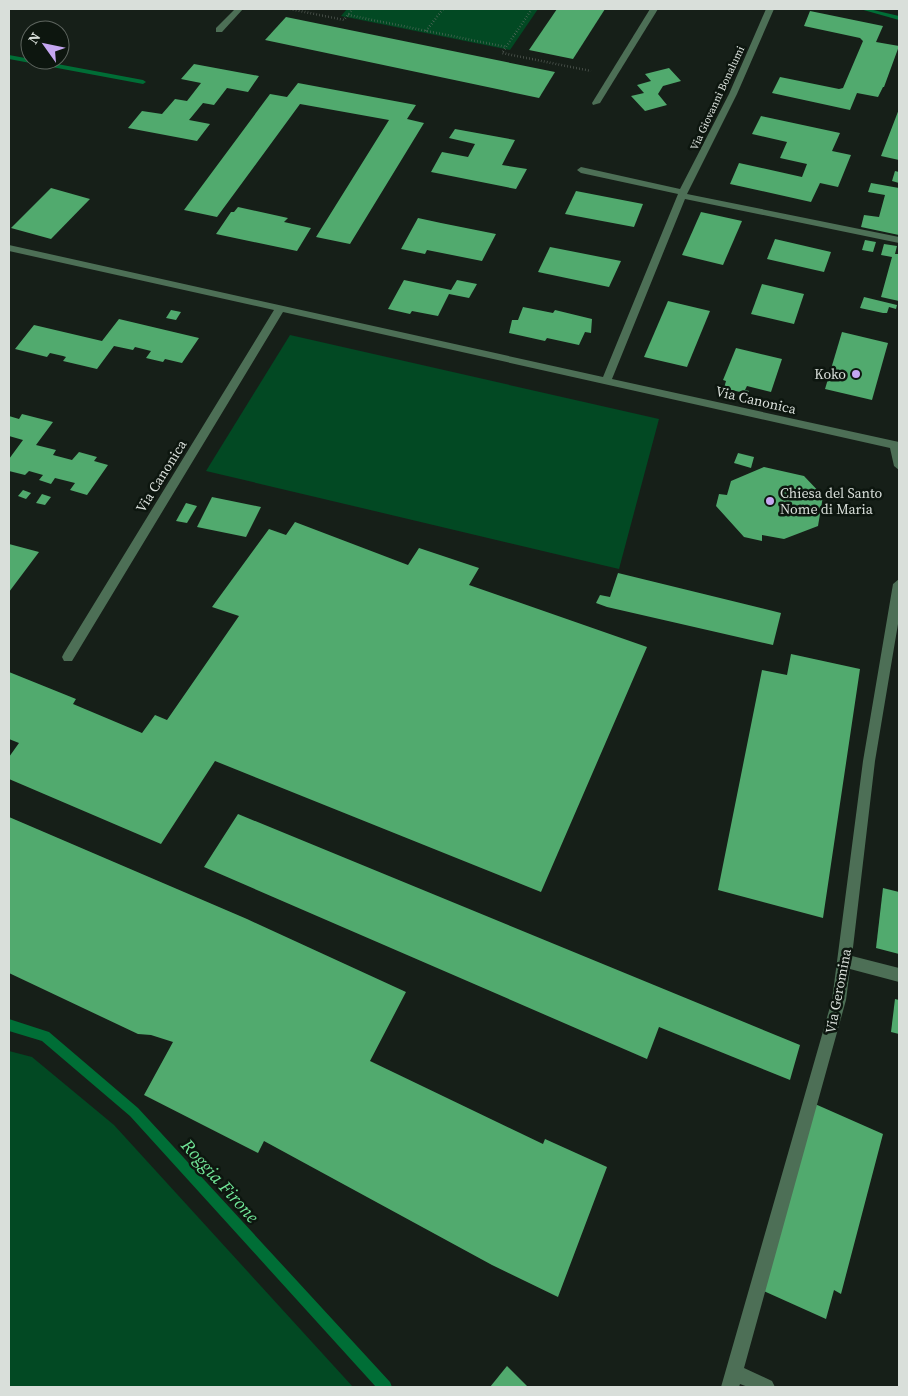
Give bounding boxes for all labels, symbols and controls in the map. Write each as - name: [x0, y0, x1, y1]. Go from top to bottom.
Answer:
- north arrow: [20, 20, 70, 70]
- text: N: [23, 28, 45, 48]
- street label: Via Giovanni Bonalumi: [687, 44, 748, 153]
- place label: Koko: [814, 364, 846, 384]
- marker: Koko: [850, 368, 862, 380]
- street label: Via Canonica: [714, 381, 799, 419]
- street label: Via Canonica: [131, 435, 192, 516]
- place label: Chiesa del Santo Nome di Maria: [780, 483, 883, 519]
- marker: Chiesa del Santo Nome di Maria: [764, 495, 776, 507]
- street label: Via Geromina: [820, 946, 856, 1035]
- water label: Roggia Firone: [175, 1132, 265, 1229]

